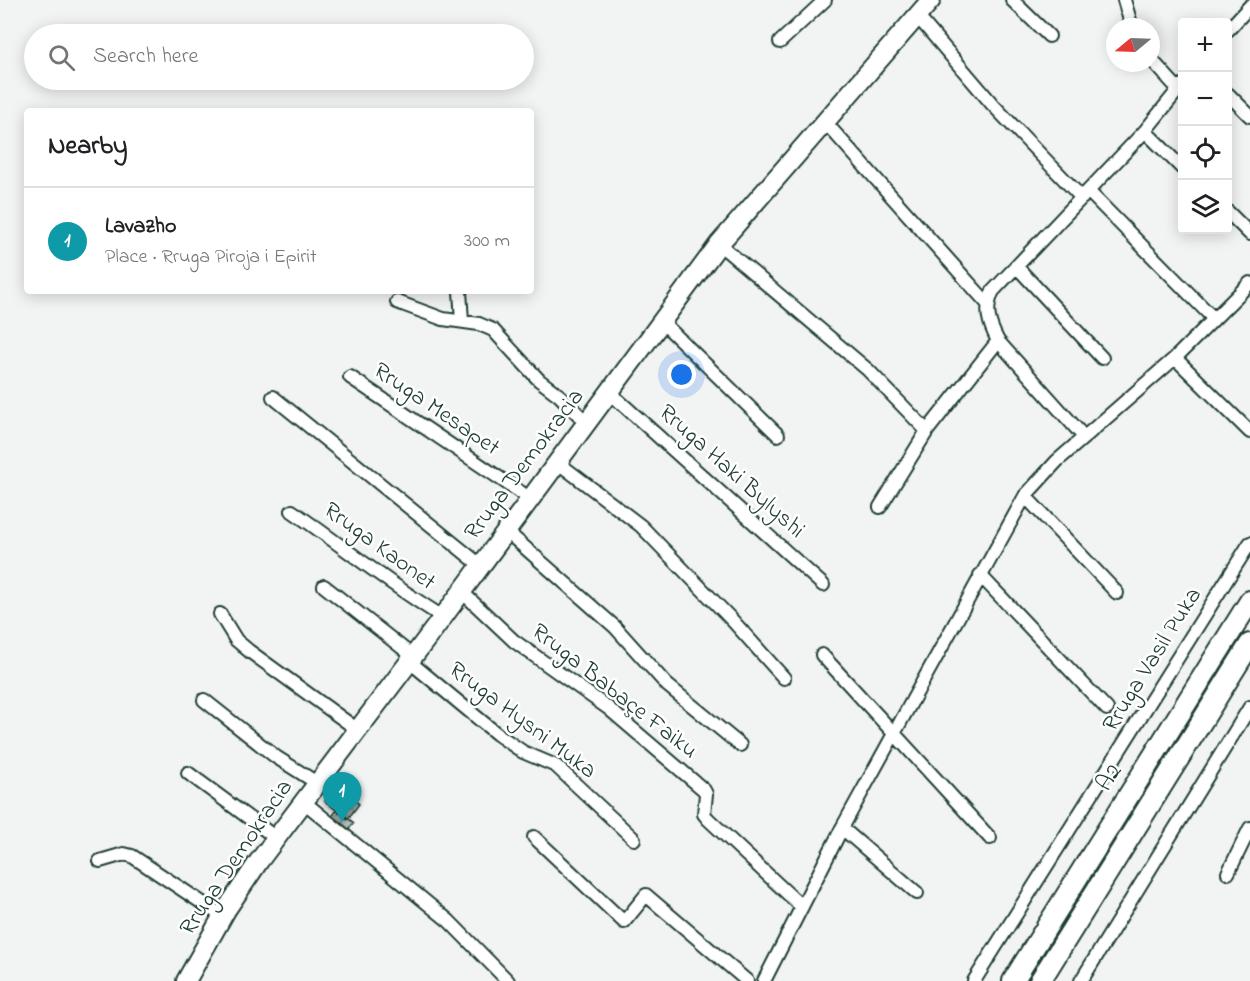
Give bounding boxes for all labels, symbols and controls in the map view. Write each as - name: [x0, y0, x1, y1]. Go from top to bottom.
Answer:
- north arrow: [1106, 18, 1160, 72]
- map controls: [1178, 18, 1232, 234]
- button: +: [1178, 18, 1232, 72]
- search box: [24, 24, 534, 90]
- icon: search: [45, 41, 78, 74]
- text: Search here: [93, 41, 198, 73]
- button: −: [1178, 72, 1232, 126]
- button: locate: [1178, 126, 1232, 180]
- text: Nearby: [48, 128, 127, 166]
- button: layers: [1178, 180, 1232, 234]
- text: Lavazho: [105, 211, 177, 243]
- text: 1: [64, 227, 71, 256]
- text: 300 m: [464, 227, 510, 256]
- text: Place · Rruga Piroja i Epirit: [105, 243, 317, 272]
- street label: Rruga Mesapet: [365, 355, 507, 465]
- your location: [667, 360, 696, 389]
- street label: Rruga Demokracia: [456, 382, 594, 548]
- street label: Rruga Haki Bylyshi: [649, 397, 812, 548]
- street label: Rruga Kaonet: [315, 494, 443, 600]
- street label: Rruga Vasil Puka: [1095, 581, 1211, 739]
- street label: Rruga Babaçe Faiku: [523, 616, 705, 768]
- street label: Rruga Hysni Muka: [440, 654, 603, 789]
- street label: A2: [1088, 757, 1132, 799]
- pin: 1: [322, 772, 362, 822]
- street label: Rruga Demokracia: [172, 773, 302, 943]

